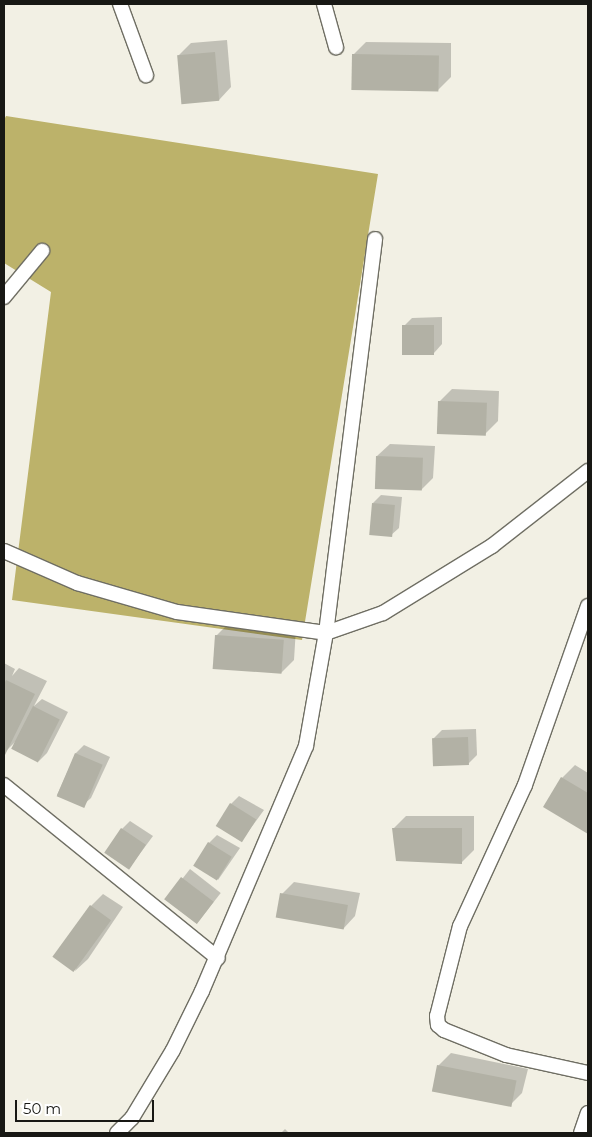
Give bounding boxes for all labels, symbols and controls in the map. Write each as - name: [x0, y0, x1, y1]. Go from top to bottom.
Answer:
- scale bar: [18, 1090, 156, 1122]
- text: 50 m: [23, 1099, 61, 1118]

